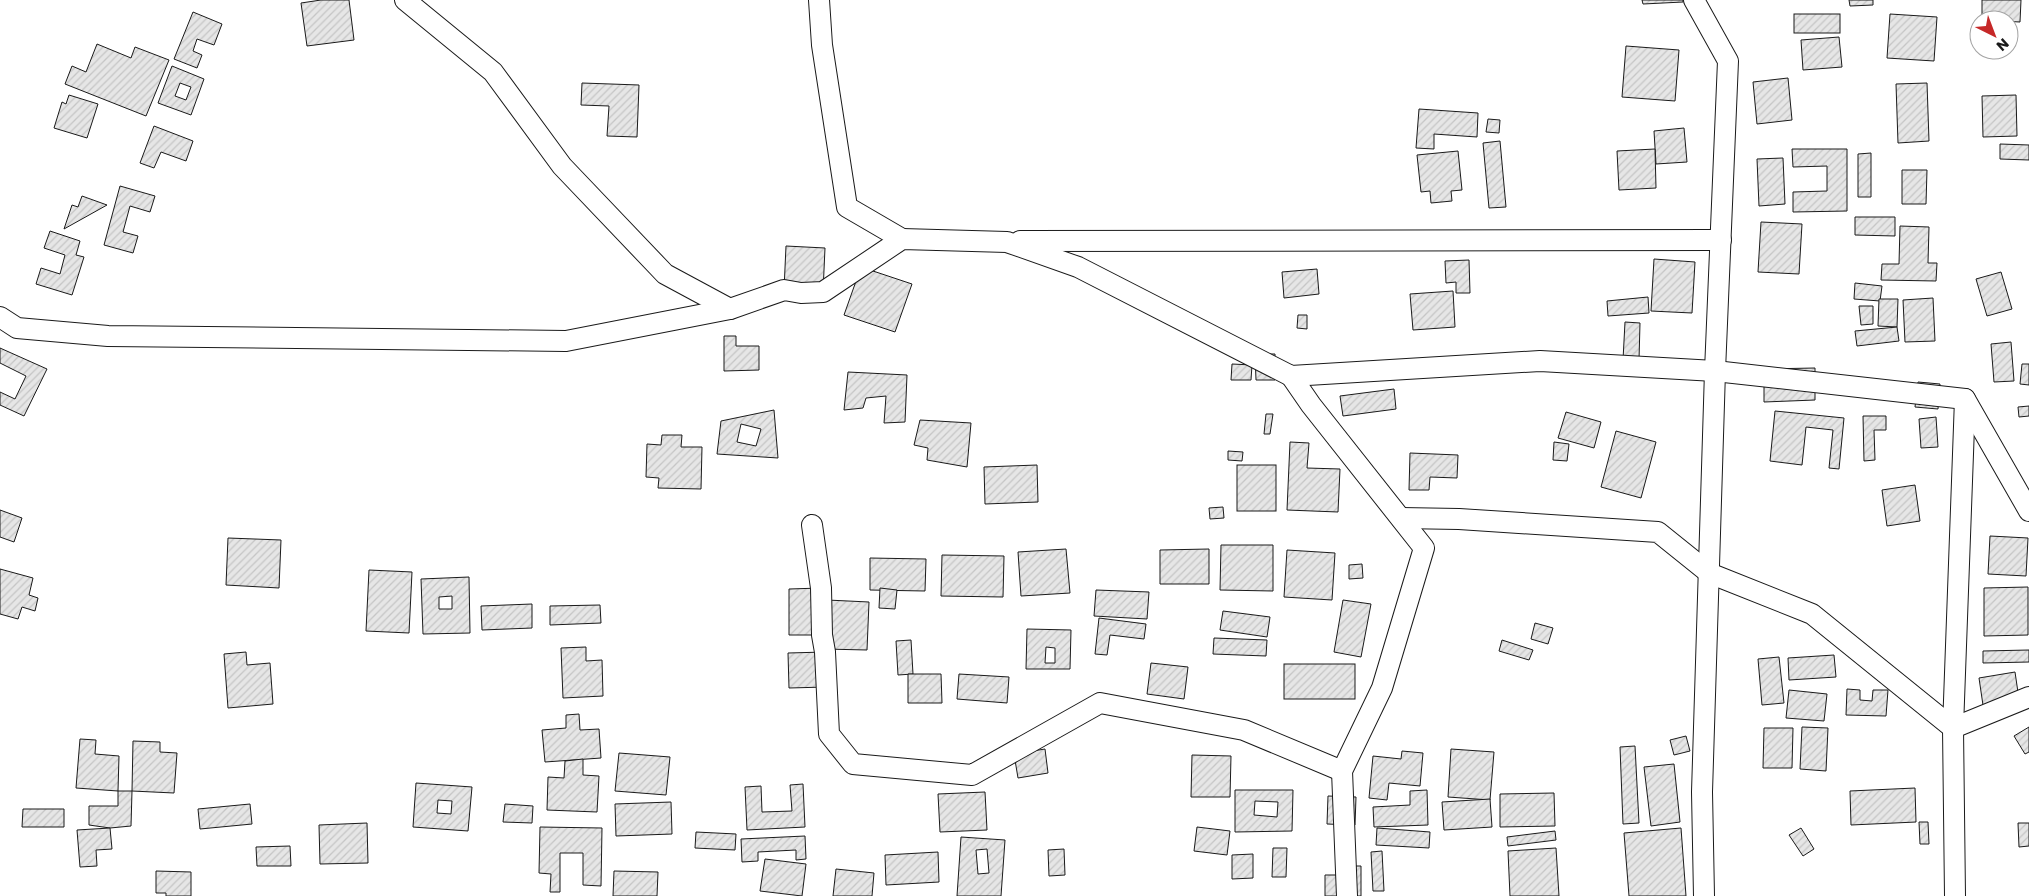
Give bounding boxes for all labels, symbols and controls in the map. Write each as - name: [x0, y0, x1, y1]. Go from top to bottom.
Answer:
- north arrow: [1969, 10, 2019, 60]
- text: N: [1992, 34, 2013, 56]

